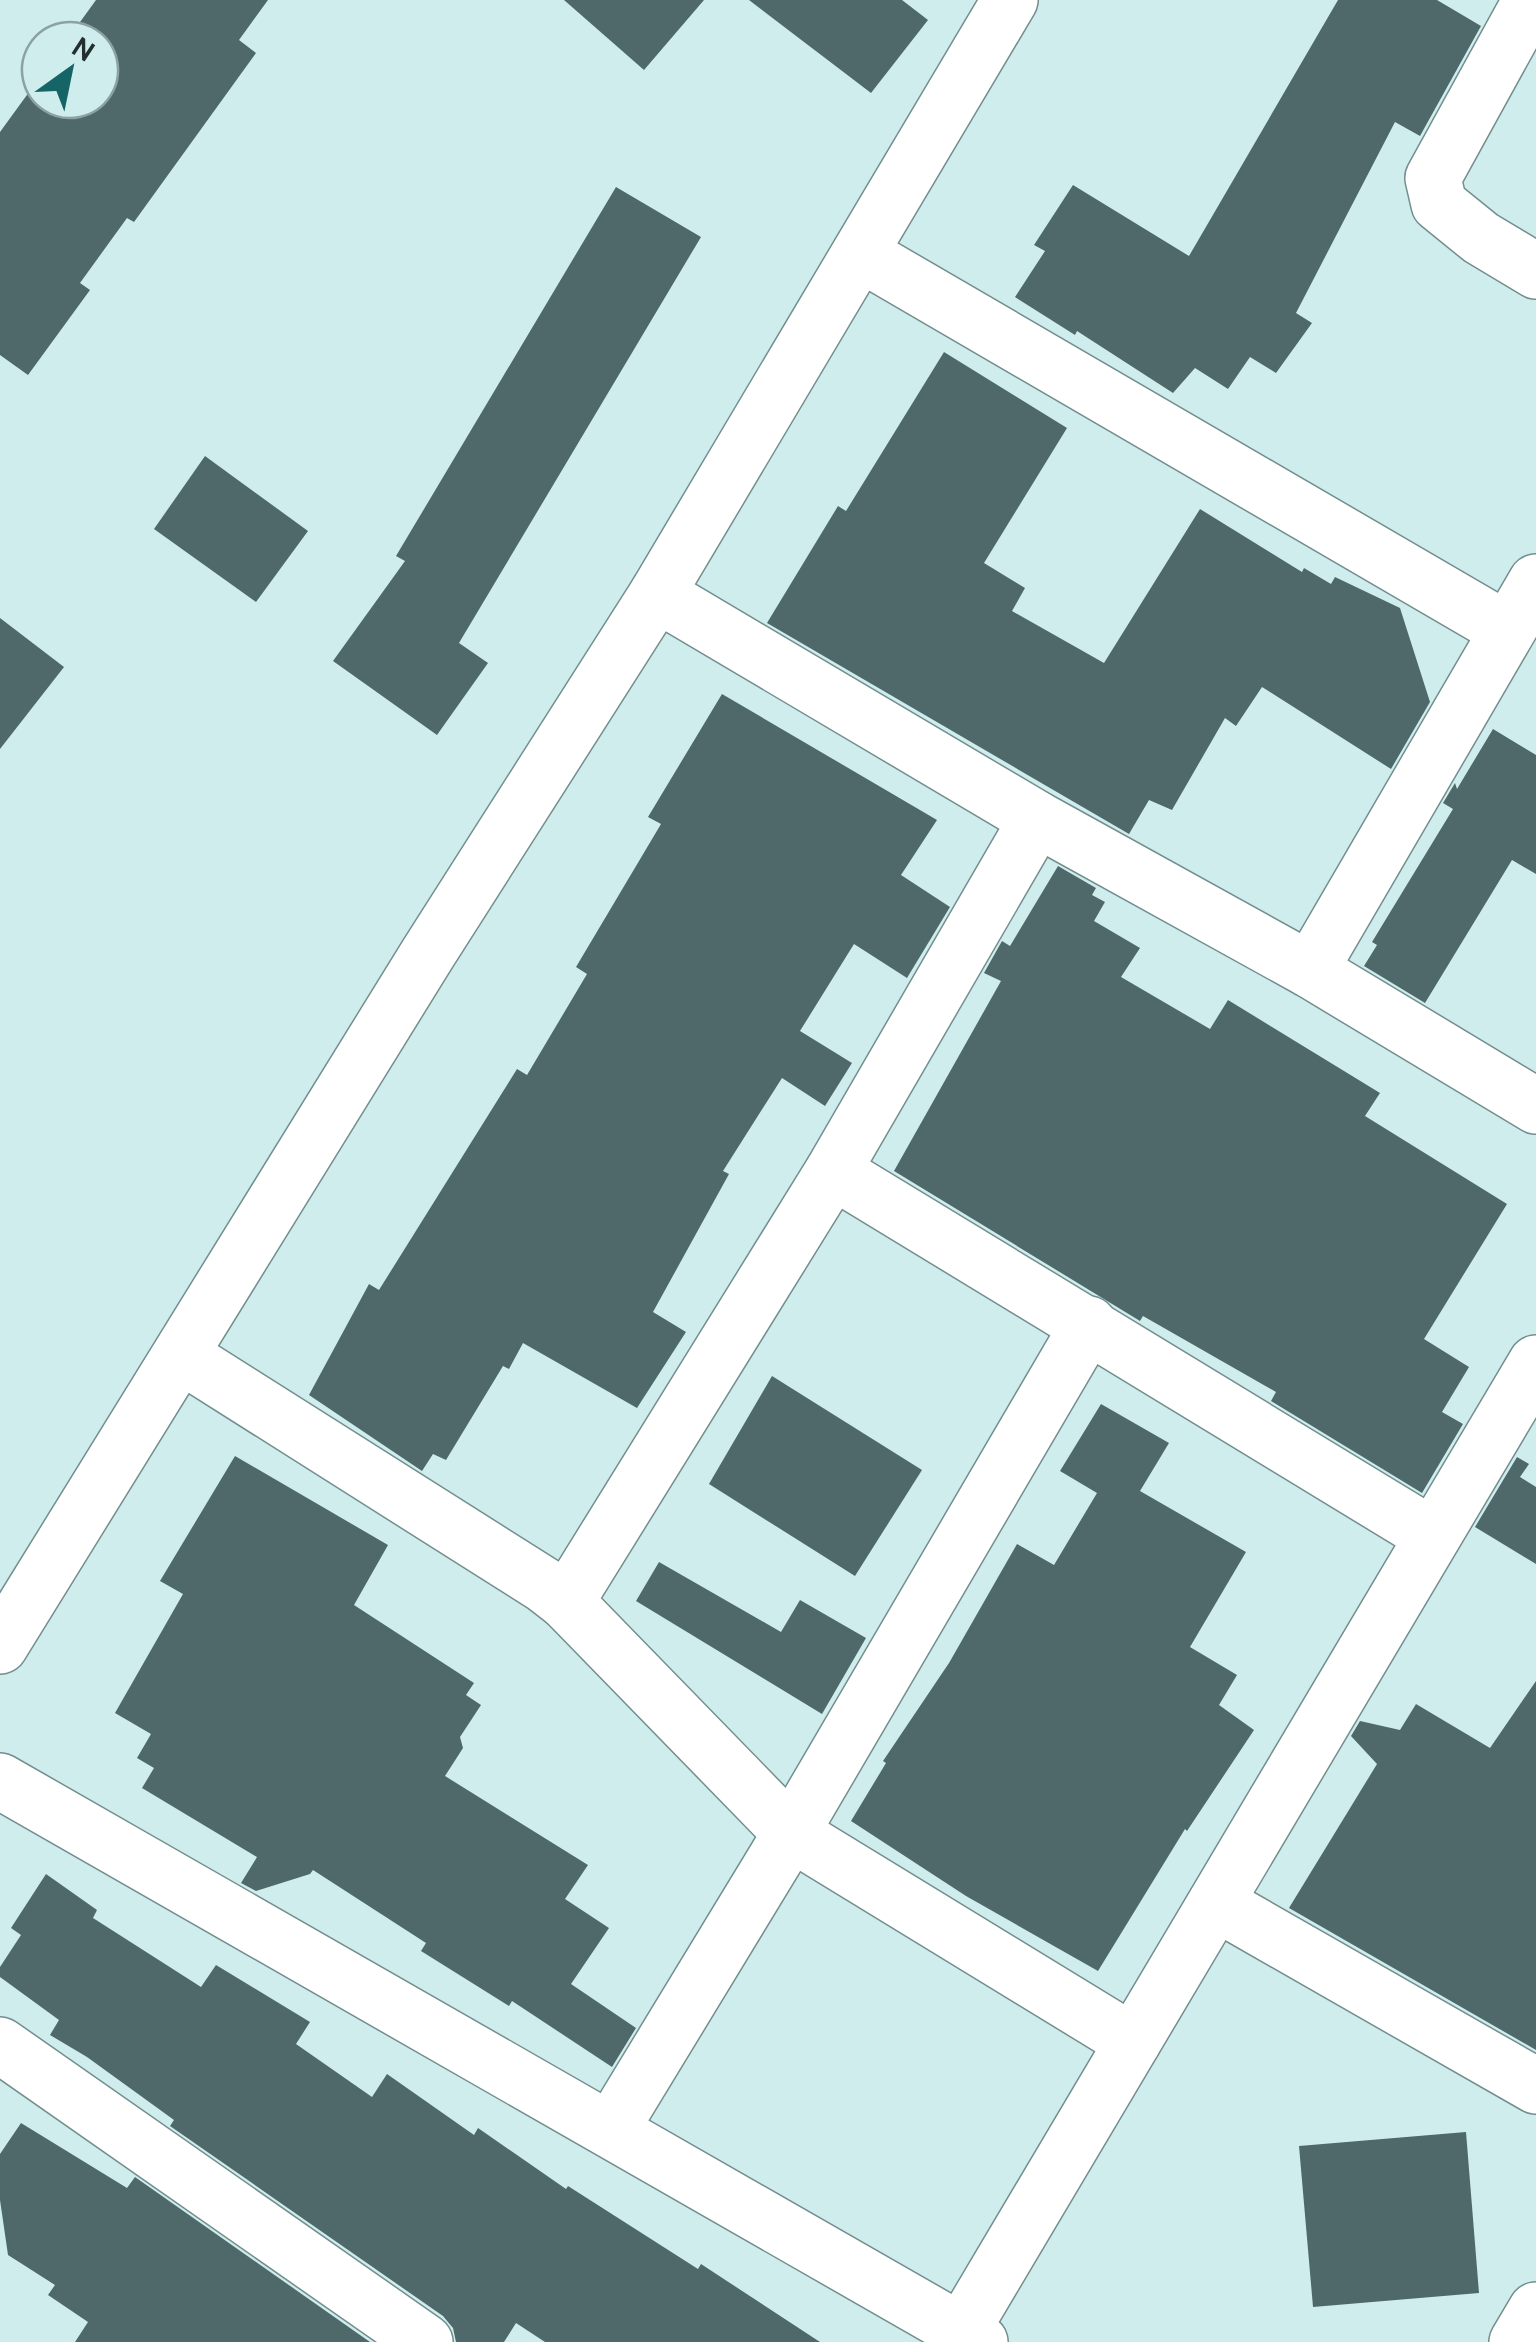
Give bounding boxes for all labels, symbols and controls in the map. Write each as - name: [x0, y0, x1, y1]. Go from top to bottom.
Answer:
- north arrow: [20, 20, 120, 120]
- text: N: [66, 29, 101, 69]

